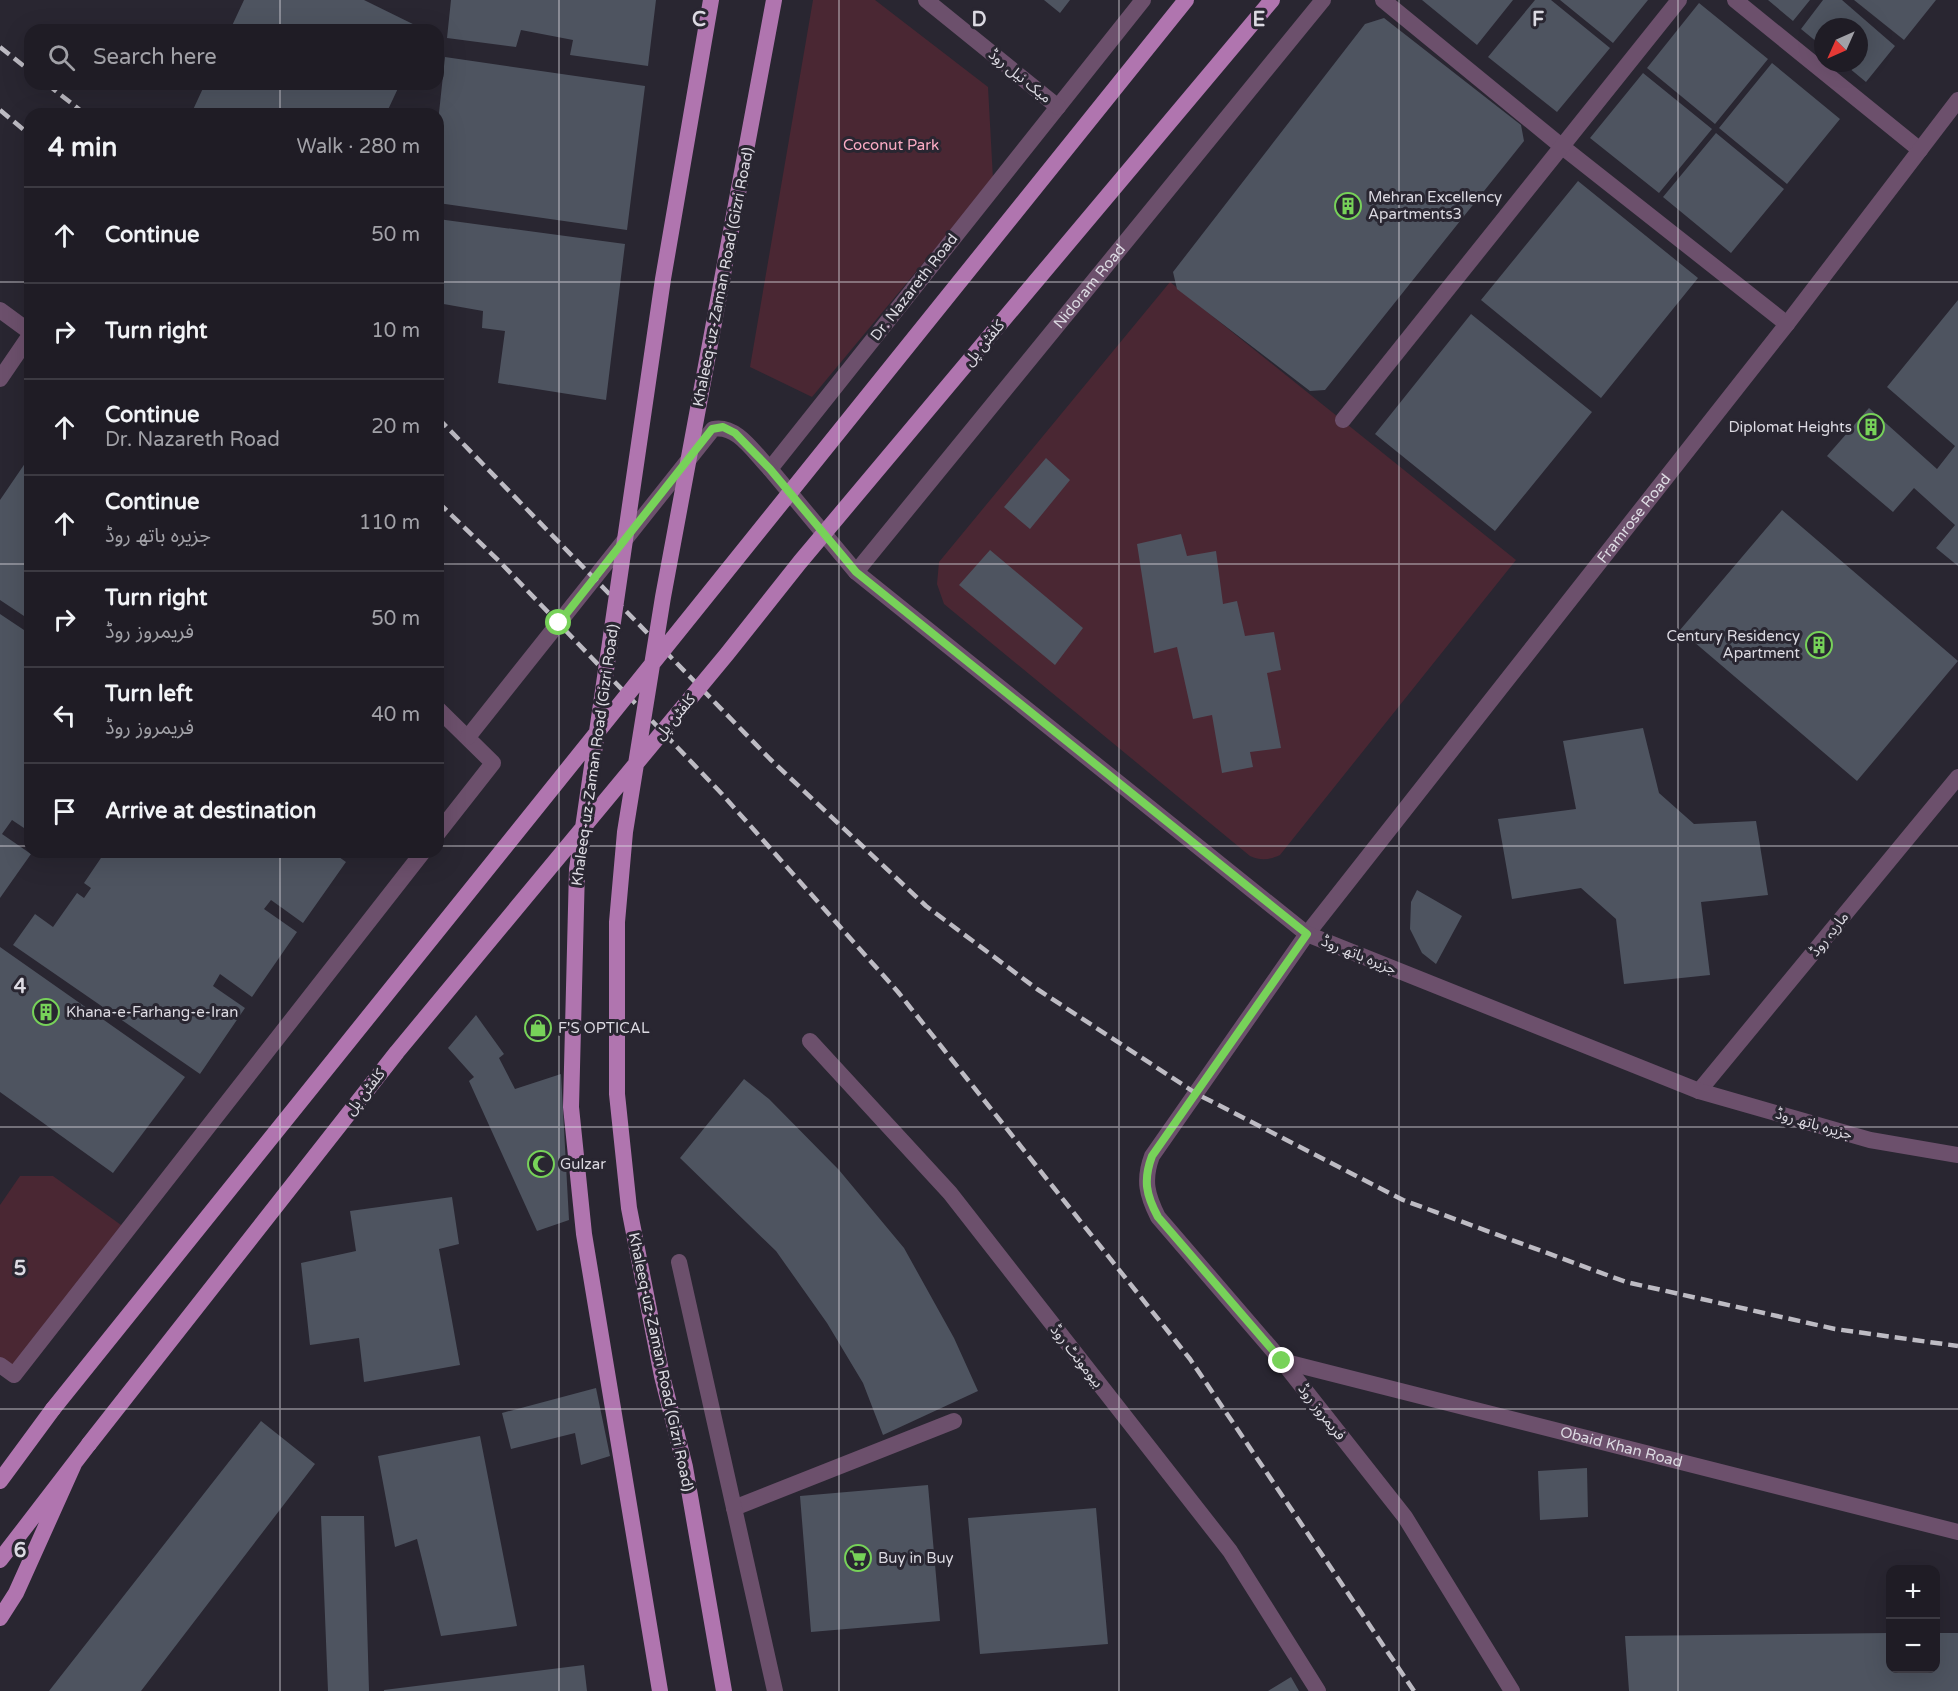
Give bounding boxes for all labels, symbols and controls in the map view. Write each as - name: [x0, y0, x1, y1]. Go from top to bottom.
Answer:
- text: C: [692, 8, 706, 32]
- text: D: [971, 8, 987, 32]
- text: E: [1253, 8, 1266, 32]
- text: F: [1532, 8, 1544, 32]
- north arrow: [1814, 18, 1868, 72]
- search box: [24, 24, 444, 90]
- icon: search: [45, 41, 78, 74]
- text: Search here: [93, 44, 217, 70]
- street label: میک نیل روڈ: [985, 45, 1055, 107]
- text: 4 min: [48, 132, 117, 163]
- text: Walk · 280 m: [297, 135, 420, 159]
- park label: Coconut Park: [843, 136, 939, 154]
- street label: Khaleeq-uz-Zaman Road (Gizri Road): [689, 146, 757, 408]
- place label: Mehran Excellency Apartments3: [1368, 188, 1502, 223]
- building icon: Mehran Excellency Apartments3: [1333, 191, 1363, 221]
- icon: ahead: [48, 219, 81, 252]
- text: Continue: [105, 222, 200, 248]
- text: 50 m: [371, 223, 420, 247]
- street label: Dr. Nazareth Road: [867, 230, 961, 344]
- street label: Nidoram Road: [1050, 240, 1129, 332]
- icon: right: [48, 315, 81, 348]
- street label: کلفٹن پل: [960, 316, 1010, 370]
- text: Turn right: [105, 318, 207, 344]
- text: 10 m: [371, 319, 420, 343]
- text: Continue: [105, 402, 200, 428]
- icon: ahead: [48, 411, 81, 444]
- building icon: Diplomat Heights: [1856, 412, 1886, 442]
- text: 20 m: [371, 415, 420, 439]
- place label: Diplomat Heights: [1728, 418, 1852, 436]
- text: Dr. Nazareth Road: [105, 428, 280, 452]
- street label: Framrose Road: [1593, 470, 1675, 567]
- text: Continue: [105, 489, 200, 515]
- icon: ahead: [48, 507, 81, 540]
- text: 110 m: [359, 511, 420, 535]
- text: جزیرہ باتھ روڈ: [105, 524, 211, 548]
- text: Turn right: [105, 585, 207, 611]
- icon: right: [48, 603, 81, 636]
- text: 50 m: [371, 607, 420, 631]
- route start: [545, 609, 571, 635]
- text: فریمروز روڈ: [105, 620, 194, 644]
- street label: Khaleeq-uz-Zaman Road (Gizri Road): [568, 623, 622, 887]
- place label: Century Residency Apartment: [1667, 627, 1800, 662]
- building icon: Century Residency Apartment: [1804, 630, 1834, 660]
- text: Turn left: [105, 681, 193, 707]
- street label: کلفٹن پل: [651, 690, 701, 744]
- icon: left: [48, 699, 81, 732]
- text: 40 m: [371, 703, 420, 727]
- text: فریمروز روڈ: [105, 716, 194, 740]
- icon: arrive: [48, 795, 81, 828]
- text: Arrive at destination: [105, 798, 316, 824]
- street label: ماریہ روڈ: [1806, 908, 1852, 960]
- street label: جزیرہ باتھ روڈ: [1319, 932, 1399, 978]
- text: 4: [14, 975, 27, 999]
- building icon: Khana-e-Farhang-e-Iran: [31, 997, 61, 1027]
- place label: Khana-e-Farhang-e-Iran: [66, 1003, 238, 1021]
- shop icon: F'S OPTICAL: [523, 1013, 553, 1043]
- place label: F'S OPTICAL: [558, 1019, 650, 1037]
- street label: کلفٹن پل: [341, 1065, 390, 1120]
- street label: جزیرہ باتھ روڈ: [1773, 1104, 1855, 1144]
- mosque icon: Gulzar: [526, 1149, 556, 1179]
- place label: Gulzar: [560, 1155, 606, 1173]
- street label: Khaleeq-uz-Zaman Road (Gizri Road): [625, 1231, 697, 1493]
- text: 5: [14, 1257, 26, 1281]
- street label: بیومونٹ روڈ: [1047, 1321, 1107, 1391]
- route end: [1268, 1347, 1294, 1373]
- street label: فریمروز روڈ: [1294, 1380, 1350, 1444]
- street label: Obaid Khan Road: [1558, 1423, 1684, 1471]
- text: 6: [14, 1539, 26, 1563]
- supermarket icon: Buy in Buy: [843, 1543, 873, 1573]
- place label: Buy in Buy: [878, 1549, 954, 1567]
- map controls: [1886, 1565, 1940, 1673]
- button: +: [1886, 1565, 1940, 1619]
- button: −: [1886, 1619, 1940, 1673]

